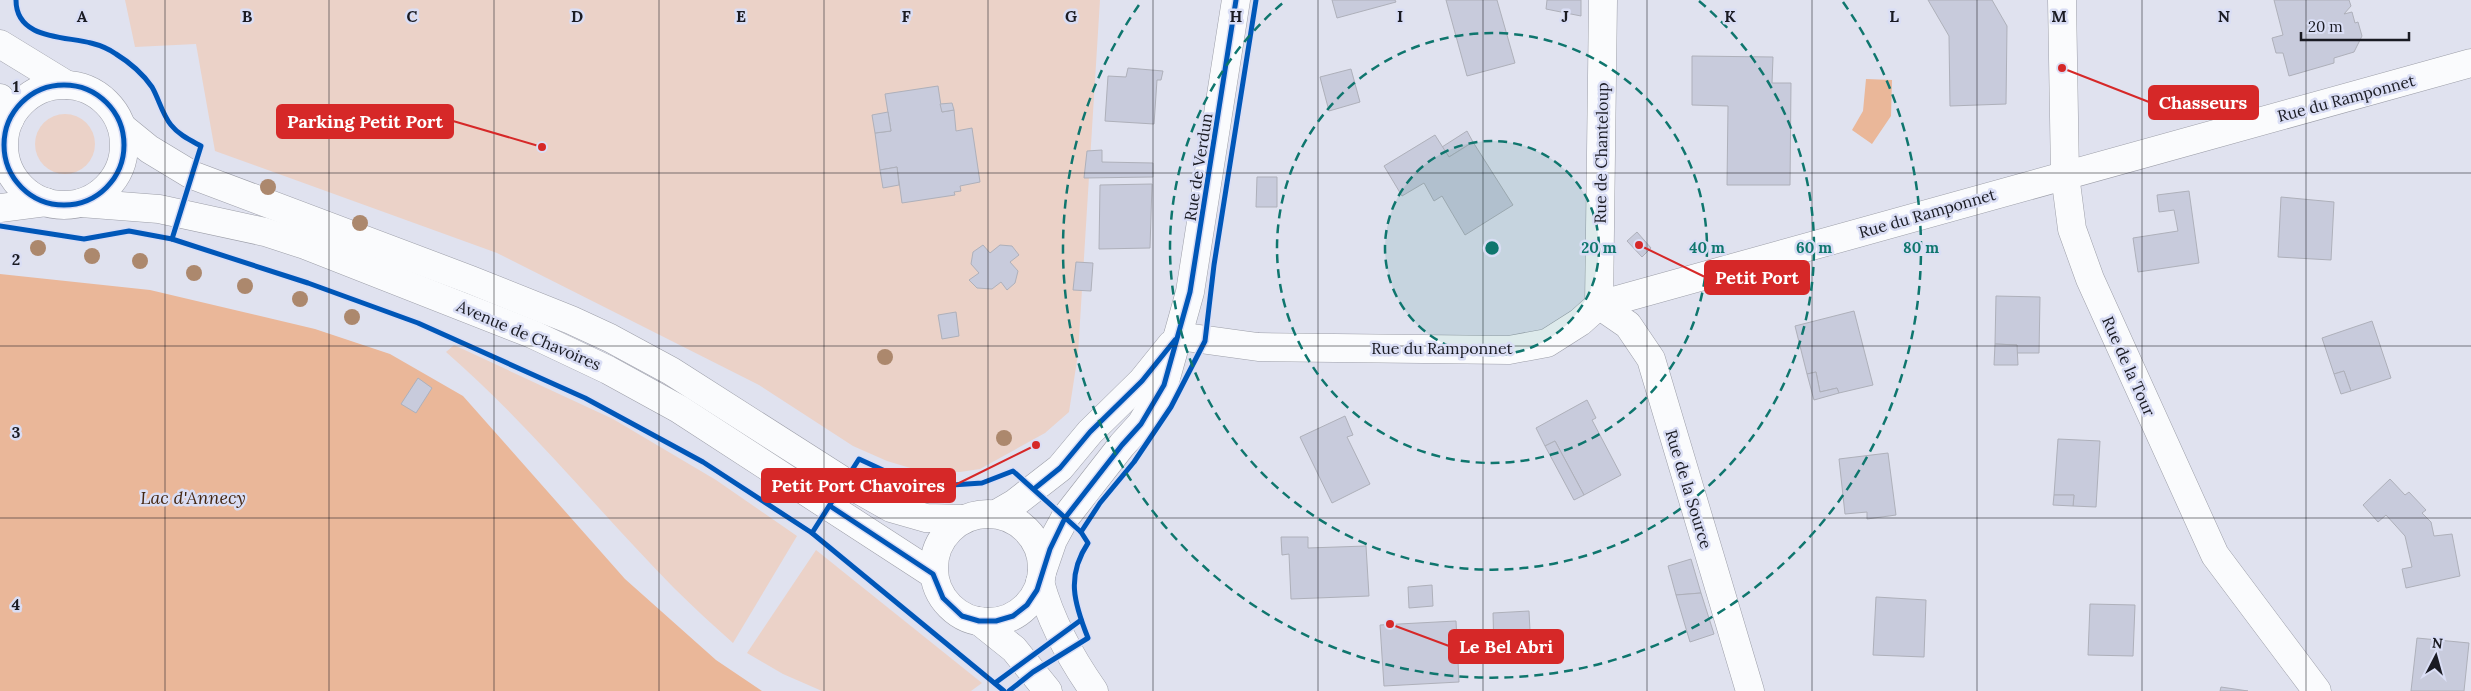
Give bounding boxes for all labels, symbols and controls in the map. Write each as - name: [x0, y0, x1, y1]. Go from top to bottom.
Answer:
- text: A: [77, 6, 88, 26]
- text: B: [242, 6, 253, 26]
- text: C: [406, 6, 418, 26]
- text: D: [571, 6, 583, 26]
- text: E: [736, 6, 746, 26]
- text: F: [901, 6, 911, 26]
- text: G: [1065, 6, 1077, 26]
- text: H: [1230, 6, 1243, 26]
- text: I: [1397, 6, 1403, 26]
- text: J: [1561, 6, 1569, 26]
- text: K: [1724, 6, 1736, 26]
- text: L: [1889, 6, 1899, 26]
- text: M: [2051, 6, 2067, 26]
- text: N: [2218, 6, 2230, 26]
- scale bar: [2301, 10, 2408, 42]
- text: 20 m: [2308, 17, 2343, 36]
- street label: Rue du Ramponnet: [2275, 70, 2418, 126]
- text: 1: [13, 76, 19, 96]
- street label: Rue de Chanteloup: [1590, 82, 1612, 224]
- callout: Chasseurs: [2149, 86, 2258, 119]
- text: Chasseurs: [2159, 91, 2248, 114]
- callout: Parking Petit Port: [277, 105, 453, 138]
- text: Parking Petit Port: [287, 110, 443, 133]
- street label: Rue de Verdun: [1180, 111, 1216, 222]
- street label: Rue du Ramponnet: [1856, 184, 1999, 242]
- text: 20 m: [1581, 238, 1617, 257]
- text: 40 m: [1689, 238, 1725, 257]
- text: 60 m: [1796, 238, 1832, 257]
- text: 80 m: [1903, 238, 1939, 257]
- centre of rings: [1483, 239, 1501, 257]
- text: 2: [12, 249, 20, 269]
- callout: Petit Port: [1705, 261, 1809, 294]
- text: Petit Port: [1715, 266, 1799, 289]
- street label: Avenue de Chavoires: [453, 295, 604, 374]
- street label: Rue de la Tour: [2098, 313, 2160, 419]
- street label: Rue du Ramponnet: [1371, 338, 1514, 358]
- text: 3: [12, 422, 21, 442]
- street label: Rue de la Source: [1661, 427, 1717, 551]
- callout: Petit Port Chavoires: [762, 469, 955, 502]
- text: Petit Port Chavoires: [771, 474, 945, 497]
- water label: Lac d'Annecy: [140, 486, 246, 509]
- text: 4: [12, 594, 21, 614]
- callout: Le Bel Abri: [1449, 630, 1563, 663]
- north arrow: [2411, 631, 2461, 681]
- text: N: [2431, 634, 2444, 653]
- text: Le Bel Abri: [1459, 635, 1553, 658]

